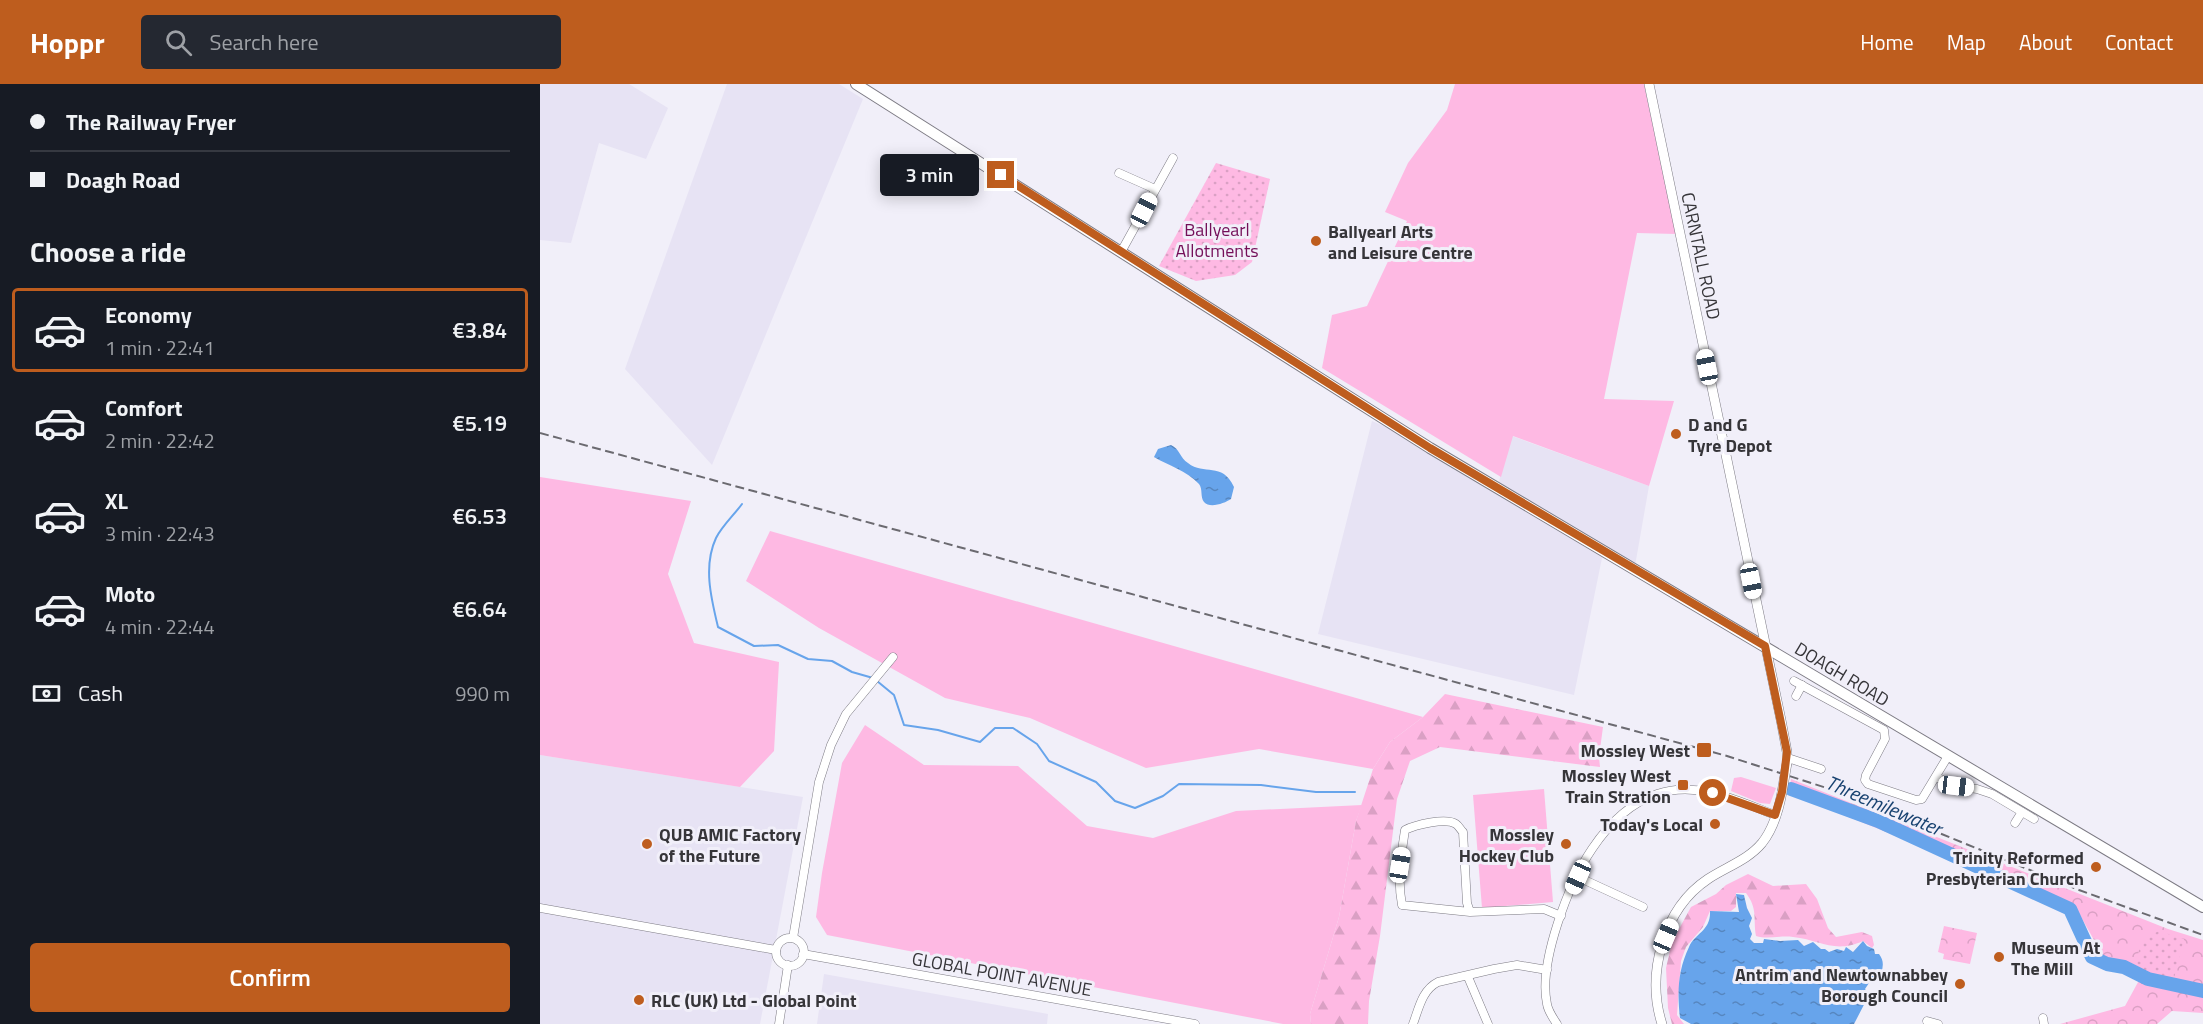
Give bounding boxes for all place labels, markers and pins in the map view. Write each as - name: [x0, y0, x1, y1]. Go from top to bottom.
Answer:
- place label: Ballyearl Arts and Leisure Centre: [1328, 218, 1473, 266]
- marker: Ballyearl Arts and Leisure Centre: [1309, 234, 1323, 248]
- place label: D and G Tyre Depot: [1688, 411, 1772, 459]
- marker: D and G Tyre Depot: [1669, 427, 1683, 441]
- place label: Mossley West: [1581, 737, 1690, 764]
- marker: Mossley West: [1695, 741, 1713, 759]
- place label: Mossley West Train Stration: [1562, 762, 1671, 810]
- marker: Mossley West Train Stration: [1676, 778, 1690, 792]
- place label: Today's Local: [1600, 811, 1703, 838]
- marker: Today's Local: [1708, 817, 1722, 831]
- place label: QUB AMIC Factory of the Future: [659, 821, 801, 869]
- place label: Mossley Hockey Club: [1459, 821, 1554, 869]
- marker: QUB AMIC Factory of the Future: [640, 837, 654, 851]
- marker: Mossley Hockey Club: [1559, 837, 1573, 851]
- place label: Trinity Reformed Presbyterian Church: [1926, 844, 2084, 892]
- marker: Trinity Reformed Presbyterian Church: [2089, 860, 2103, 874]
- place label: Museum At The Mill: [2011, 934, 2101, 982]
- marker: Museum At The Mill: [1992, 950, 2006, 964]
- place label: Antrim and Newtownabbey Borough Council: [1735, 961, 1948, 1009]
- marker: Antrim and Newtownabbey Borough Council: [1953, 977, 1967, 991]
- place label: RLC (UK) Ltd - Global Point: [651, 987, 857, 1014]
- marker: RLC (UK) Ltd - Global Point: [632, 993, 646, 1007]

